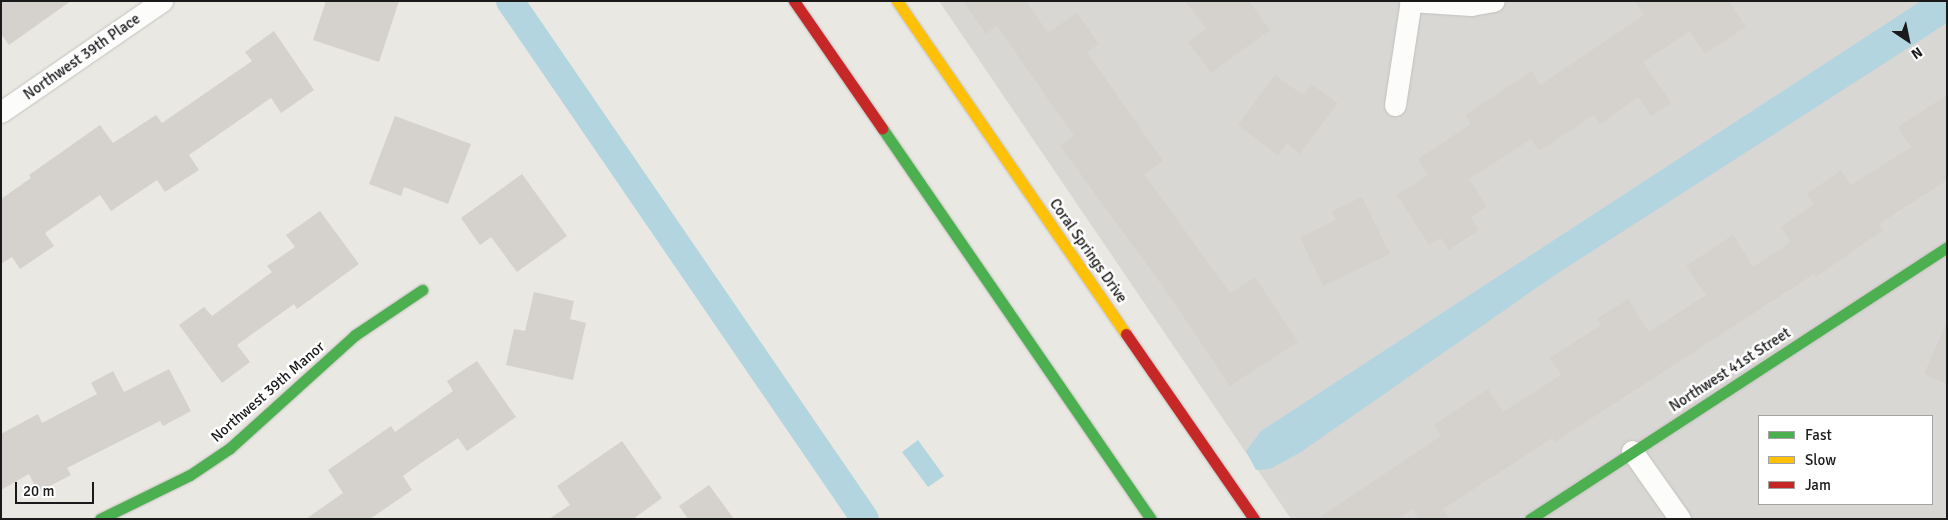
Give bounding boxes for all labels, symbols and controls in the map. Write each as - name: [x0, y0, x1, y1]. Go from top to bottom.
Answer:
- street label: Northwest 39th Place: [20, 10, 144, 104]
- north arrow: [1883, 15, 1933, 65]
- text: N: [1908, 43, 1925, 63]
- street label: Coral Springs Drive: [1045, 195, 1131, 307]
- street label: Northwest 41st Street: [1666, 324, 1794, 416]
- street label: Northwest 39th Manor: [208, 338, 328, 446]
- legend: [1758, 415, 1933, 505]
- text: Fast: [1805, 426, 1832, 444]
- text: Slow: [1805, 451, 1836, 469]
- scale bar: [18, 472, 96, 504]
- text: Jam: [1805, 476, 1831, 494]
- text: 20 m: [23, 482, 54, 500]

